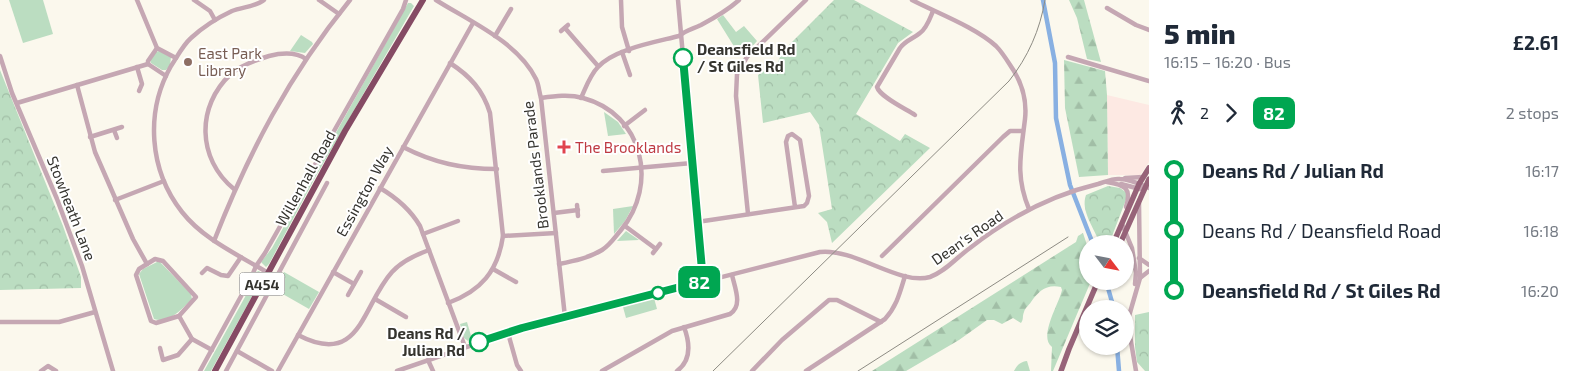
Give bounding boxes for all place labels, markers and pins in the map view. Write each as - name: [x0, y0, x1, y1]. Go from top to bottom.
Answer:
- place label: Deansfield Rd / St Giles Rd: [697, 40, 795, 75]
- place label: East Park Library: [198, 44, 262, 79]
- marker: Deansfield Rd / St Giles Rd: [673, 48, 693, 68]
- marker: East Park Library: [182, 56, 194, 68]
- place label: The Brooklands: [575, 138, 681, 156]
- marker: The Brooklands: [557, 140, 571, 154]
- unlabelled marker: [651, 286, 665, 300]
- place label: Deans Rd / Julian Rd: [387, 324, 465, 359]
- marker: Deans Rd / Julian Rd: [469, 332, 489, 352]

